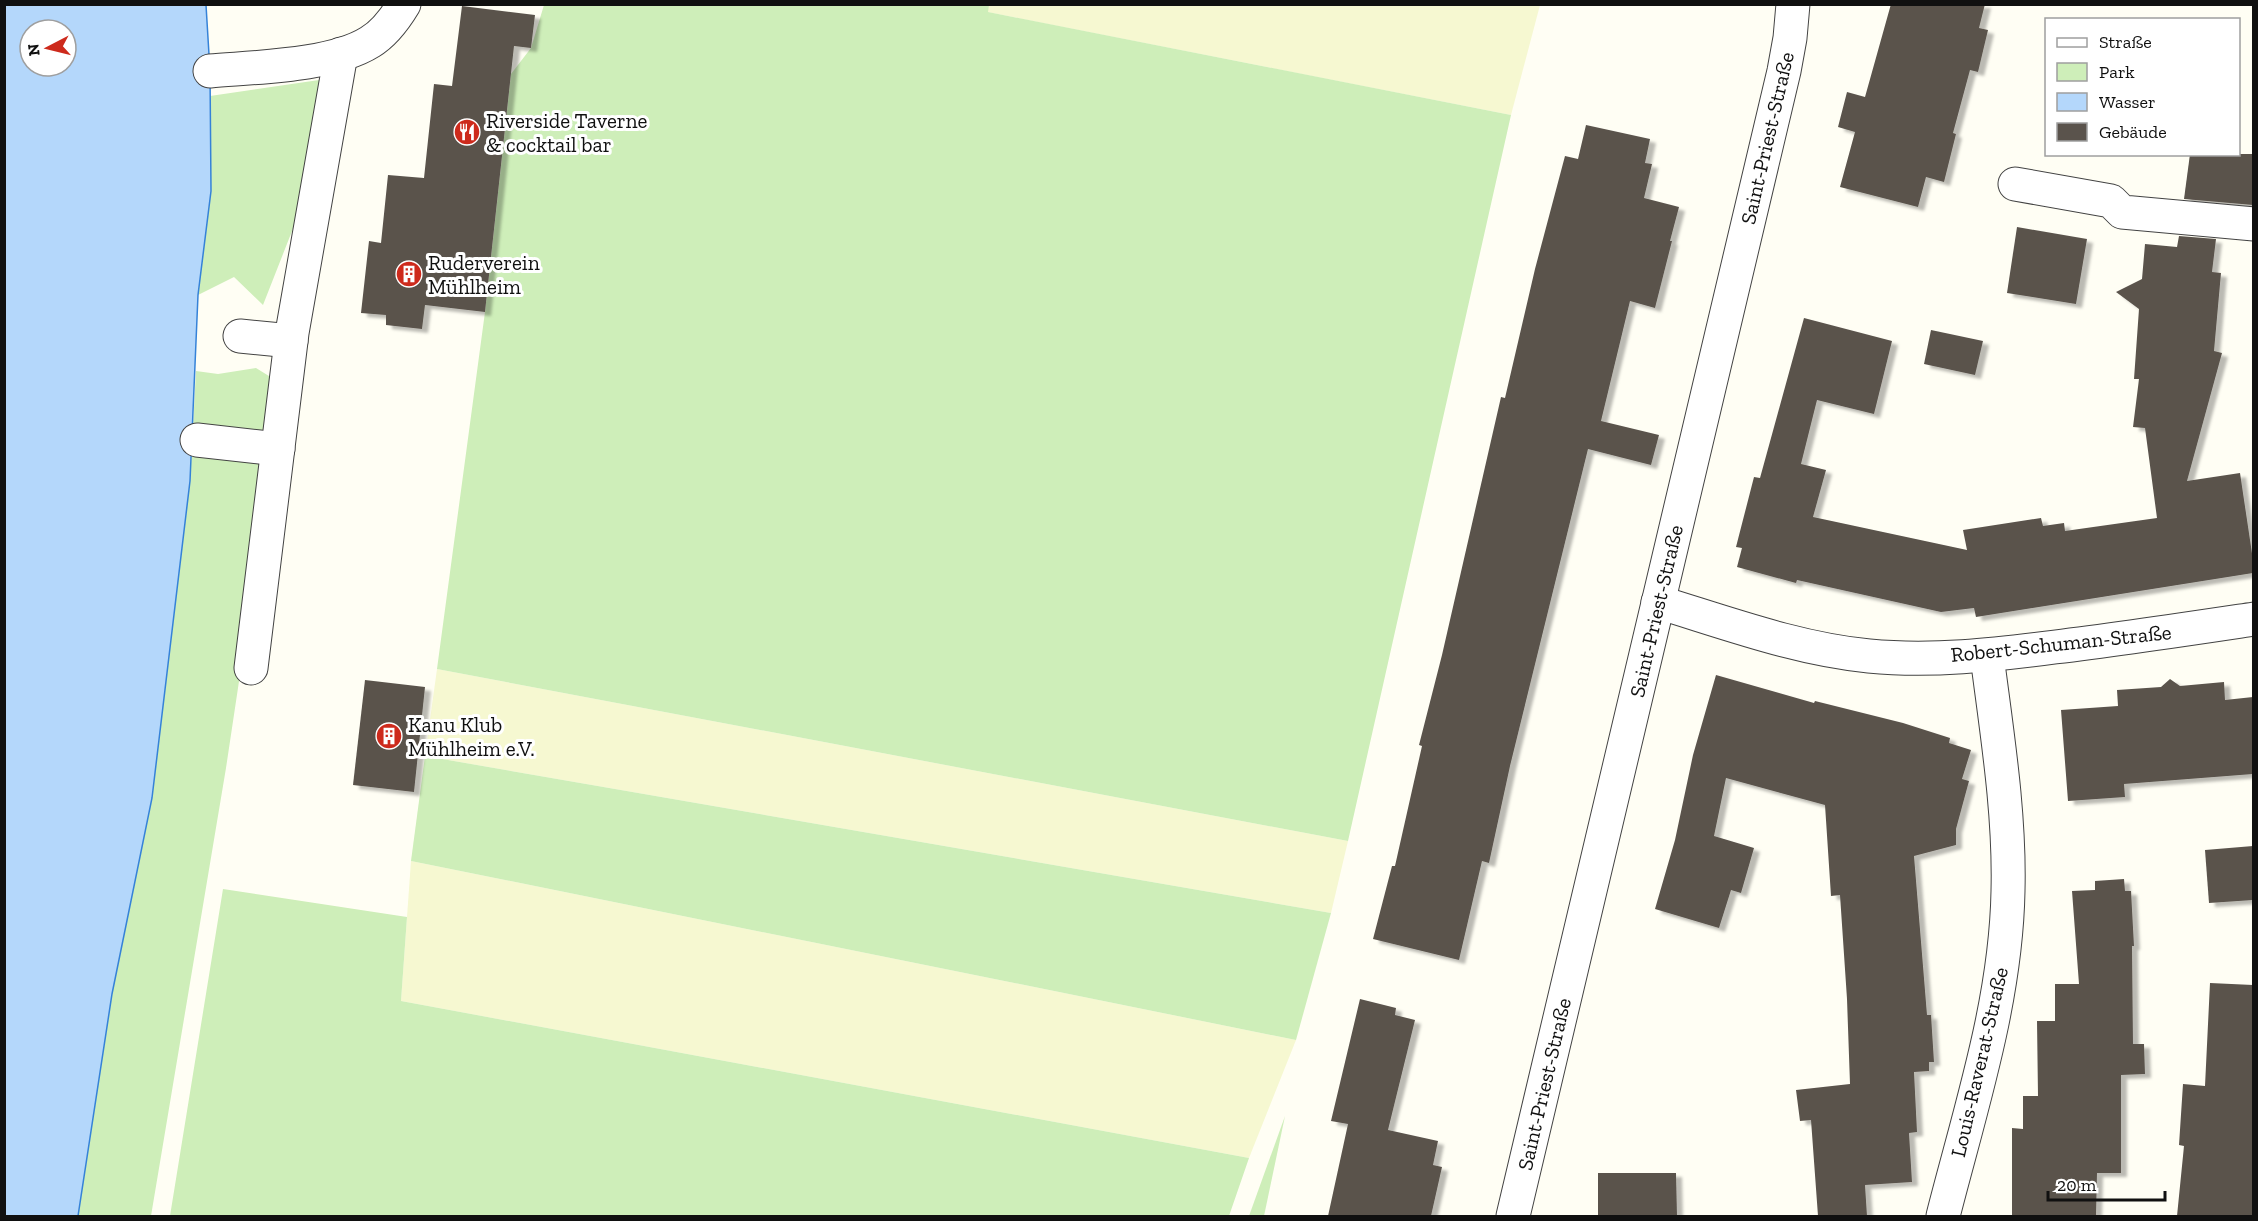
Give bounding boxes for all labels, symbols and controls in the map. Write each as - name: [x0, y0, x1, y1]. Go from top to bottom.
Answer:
- north arrow: [18, 18, 78, 78]
- legend: [2045, 18, 2240, 156]
- text: Straße: [2099, 31, 2152, 53]
- text: N: [23, 43, 44, 57]
- street label: Saint-Priest-Straße: [1735, 49, 1799, 227]
- text: Park: [2099, 61, 2135, 83]
- text: Wasser: [2099, 91, 2156, 113]
- place label: Riverside Taverne & cocktail bar: [486, 108, 648, 157]
- restaurant icon: Riverside Taverne & cocktail bar: [452, 117, 482, 147]
- text: Gebäude: [2099, 121, 2167, 143]
- place label: Ruderverein Mühlheim: [428, 250, 540, 299]
- building icon: Ruderverein Mühlheim: [394, 259, 424, 289]
- street label: Saint-Priest-Straße: [1624, 522, 1688, 700]
- street label: Robert-Schuman-Straße: [1949, 619, 2173, 667]
- place label: Kanu Klub Mühlheim e.V.: [408, 712, 535, 761]
- building icon: Kanu Klub Mühlheim e.V.: [374, 721, 404, 751]
- street label: Louis-Raverat-Straße: [1945, 964, 2013, 1159]
- street label: Saint-Priest-Straße: [1512, 995, 1576, 1173]
- scale bar: [2048, 1164, 2165, 1202]
- text: 20 m: [2057, 1174, 2097, 1196]

